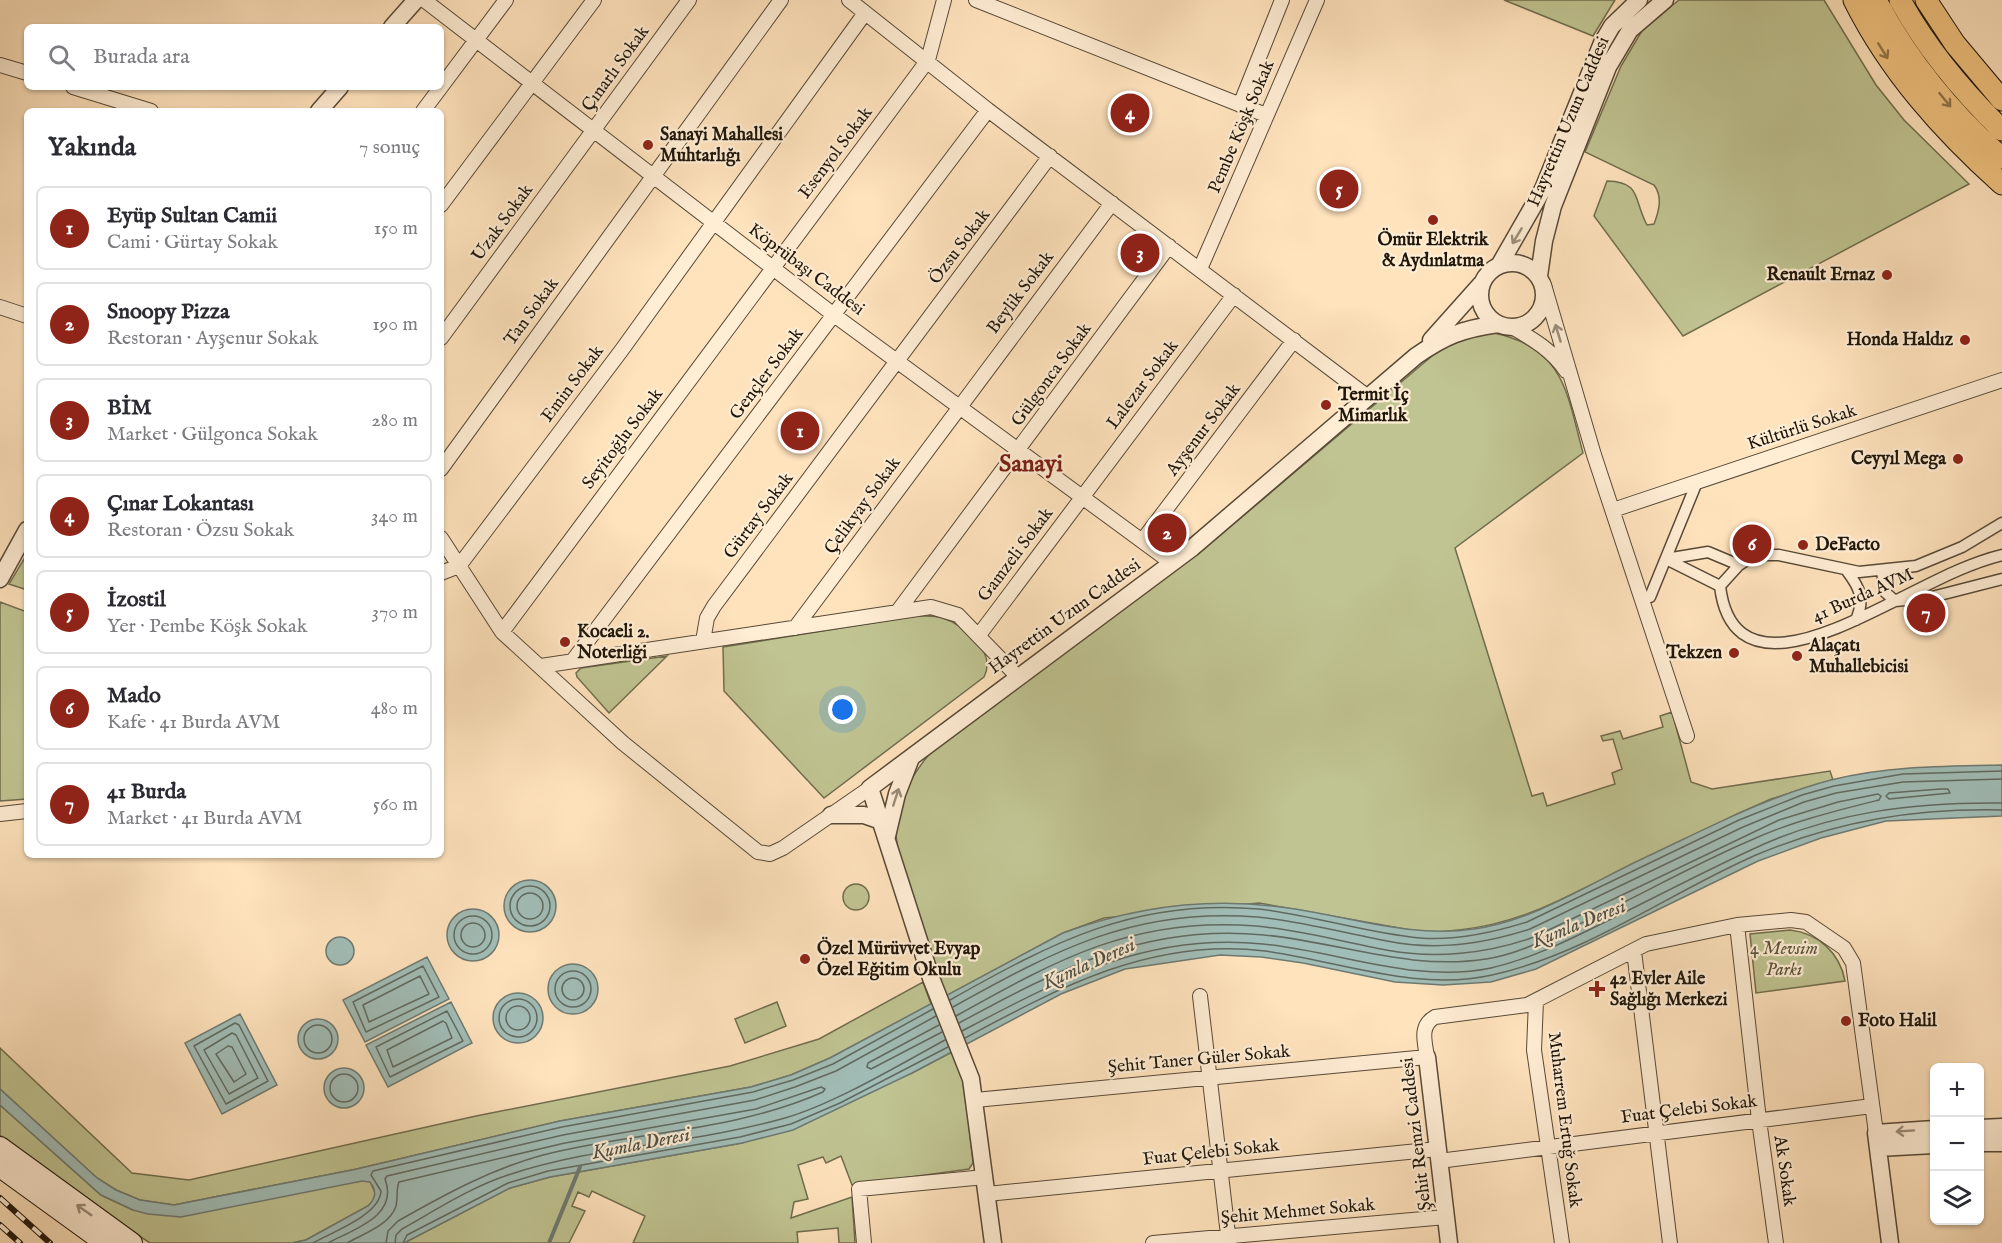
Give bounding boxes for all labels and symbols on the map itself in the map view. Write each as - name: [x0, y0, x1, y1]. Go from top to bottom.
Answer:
- street label: Çınarlı Sokak: [577, 21, 655, 117]
- street label: Hayrettin Uzun Caddesi: [1523, 33, 1615, 211]
- one-way arrow: [1878, 42, 1890, 59]
- street label: Pembe Köşk Sokak: [1204, 57, 1281, 197]
- pin: 4: [1110, 90, 1150, 136]
- one-way arrow: [1939, 91, 1952, 107]
- street label: Esenyol Sokak: [794, 102, 878, 204]
- place label: Sanayi Mahallesi Muhtarlığı: [660, 124, 783, 168]
- marker: Sanayi Mahallesi Muhtarlığı: [641, 138, 655, 152]
- pin: 5: [1320, 166, 1358, 212]
- street label: Uzak Sokak: [467, 179, 539, 266]
- street label: Özsu Sokak: [923, 204, 996, 289]
- marker: Ömür Elektrik & Aydınlatma: [1426, 213, 1440, 227]
- street label: Köprübaşı Caddesi: [743, 219, 869, 321]
- place label: Ömür Elektrik & Aydınlatma: [1377, 227, 1490, 273]
- one-way arrow: [1511, 227, 1523, 244]
- pin: 3: [1120, 230, 1160, 276]
- street label: Beylik Sokak: [982, 247, 1060, 339]
- place label: Renault Ernaz: [1767, 264, 1876, 287]
- marker: Renault Ernaz: [1880, 268, 1894, 282]
- street label: Tan Sokak: [499, 273, 565, 351]
- street label: Gülgonca Sokak: [1007, 318, 1098, 431]
- street label: Gençler Sokak: [725, 323, 809, 425]
- one-way arrow: [1552, 324, 1563, 343]
- place label: Honda Haldız: [1846, 329, 1954, 352]
- marker: Honda Haldız: [1958, 333, 1972, 347]
- street label: Lalezar Sokak: [1102, 335, 1184, 434]
- street label: Emin Sokak: [537, 341, 610, 427]
- street label: Ayşenur Sokak: [1161, 379, 1247, 482]
- place label: Termit İç Mimarlık: [1337, 382, 1409, 428]
- street label: Seyitoğlu Sokak: [577, 384, 669, 494]
- marker: Termit İç Mimarlık: [1319, 398, 1333, 412]
- street label: Kültürlü Sokak: [1745, 399, 1860, 456]
- pin: 1: [780, 408, 820, 454]
- place label: Ceyyıl Mega: [1851, 448, 1947, 471]
- district label: Sanayi: [999, 449, 1063, 480]
- street label: Çelikyay Sokak: [820, 452, 906, 559]
- marker: Ceyyıl Mega: [1951, 452, 1965, 466]
- street label: Gürtay Sokak: [719, 468, 799, 564]
- street label: Gamzeli Sokak: [973, 503, 1059, 607]
- pin: 2: [1148, 510, 1186, 556]
- pin: 6: [1732, 522, 1772, 566]
- place label: DeFacto: [1815, 534, 1880, 557]
- marker: DeFacto: [1796, 538, 1810, 552]
- street label: Hayrettin Uzun Caddesi: [984, 554, 1146, 680]
- street label: 41 Burda AVM: [1809, 563, 1917, 629]
- pin: 7: [1906, 590, 1946, 636]
- place label: Kocaeli 2. Noterliği: [576, 621, 650, 665]
- marker: Kocaeli 2. Noterliği: [558, 635, 572, 649]
- place label: Alaçatı Muhallebicisi: [1808, 635, 1909, 679]
- place label: Tekzen: [1665, 642, 1722, 665]
- marker: Tekzen: [1727, 646, 1741, 660]
- marker: Alaçatı Muhallebicisi: [1790, 649, 1804, 663]
- your location: [828, 695, 857, 724]
- one-way arrow: [891, 788, 902, 807]
- water label: Kumla Deresi: [1527, 893, 1631, 955]
- water label: Kumla Deresi: [1038, 932, 1141, 996]
- place label: Özel Mürüvvet Evyap Özel Eğitim Okulu: [817, 936, 980, 982]
- park label: 4 Mevsim Parkı: [1750, 938, 1818, 982]
- marker: Özel Mürüvvet Evyap Özel Eğitim Okulu: [798, 952, 812, 966]
- place label: 42 Evler Aile Sağlığı Merkezi: [1610, 968, 1728, 1012]
- marker: 42 Evler Aile Sağlığı Merkezi: [1588, 980, 1606, 998]
- place label: Foto Halil: [1858, 1010, 1938, 1033]
- marker: Foto Halil: [1839, 1014, 1853, 1028]
- street label: Muharrem Ertuğ Sokak: [1542, 1031, 1586, 1210]
- street label: Şehit Taner Güler Sokak: [1107, 1041, 1292, 1079]
- street label: Şehit Remzi Caddesi: [1396, 1056, 1438, 1212]
- street label: Fuat Çelebi Sokak: [1620, 1090, 1759, 1130]
- water label: Kumla Deresi: [589, 1122, 693, 1166]
- one-way arrow: [1896, 1126, 1916, 1137]
- street label: Ak Sokak: [1767, 1133, 1800, 1208]
- street label: Fuat Çelebi Sokak: [1142, 1134, 1281, 1172]
- street label: Şehit Mehmet Sokak: [1220, 1194, 1376, 1230]
- one-way arrow: [76, 1204, 93, 1216]

